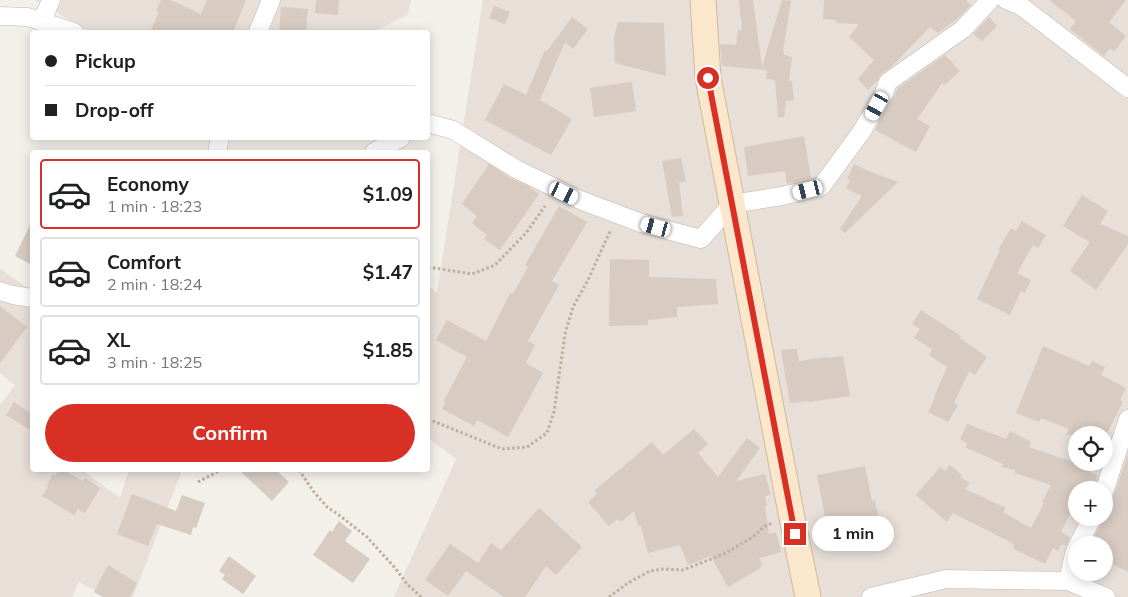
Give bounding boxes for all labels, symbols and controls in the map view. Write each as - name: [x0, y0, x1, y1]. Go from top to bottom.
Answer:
- text: Pickup: [75, 49, 136, 73]
- route start: [697, 67, 719, 89]
- car: [863, 89, 890, 123]
- text: Drop-off: [75, 98, 153, 122]
- icon: car: [47, 172, 92, 217]
- text: Economy: [107, 172, 189, 196]
- car: [791, 179, 824, 201]
- car: [547, 180, 580, 206]
- text: $1.09: [363, 182, 413, 206]
- text: 1 min · 18:23: [107, 196, 202, 216]
- car: [639, 216, 672, 238]
- icon: car: [47, 250, 92, 295]
- text: Comfort: [107, 250, 181, 274]
- text: $1.47: [363, 260, 413, 284]
- text: 2 min · 18:24: [107, 274, 202, 294]
- icon: car: [47, 328, 92, 373]
- text: XL: [107, 328, 130, 352]
- text: $1.85: [363, 338, 413, 362]
- text: 3 min · 18:25: [107, 352, 202, 372]
- button: Confirm: [45, 404, 415, 462]
- map controls: [1068, 426, 1113, 581]
- button: locate: [1068, 426, 1113, 471]
- button: +: [1068, 481, 1113, 526]
- callout: 1 min: [812, 516, 895, 552]
- route end: [784, 523, 806, 545]
- text: 1 min: [832, 523, 874, 543]
- button: −: [1068, 536, 1113, 581]

